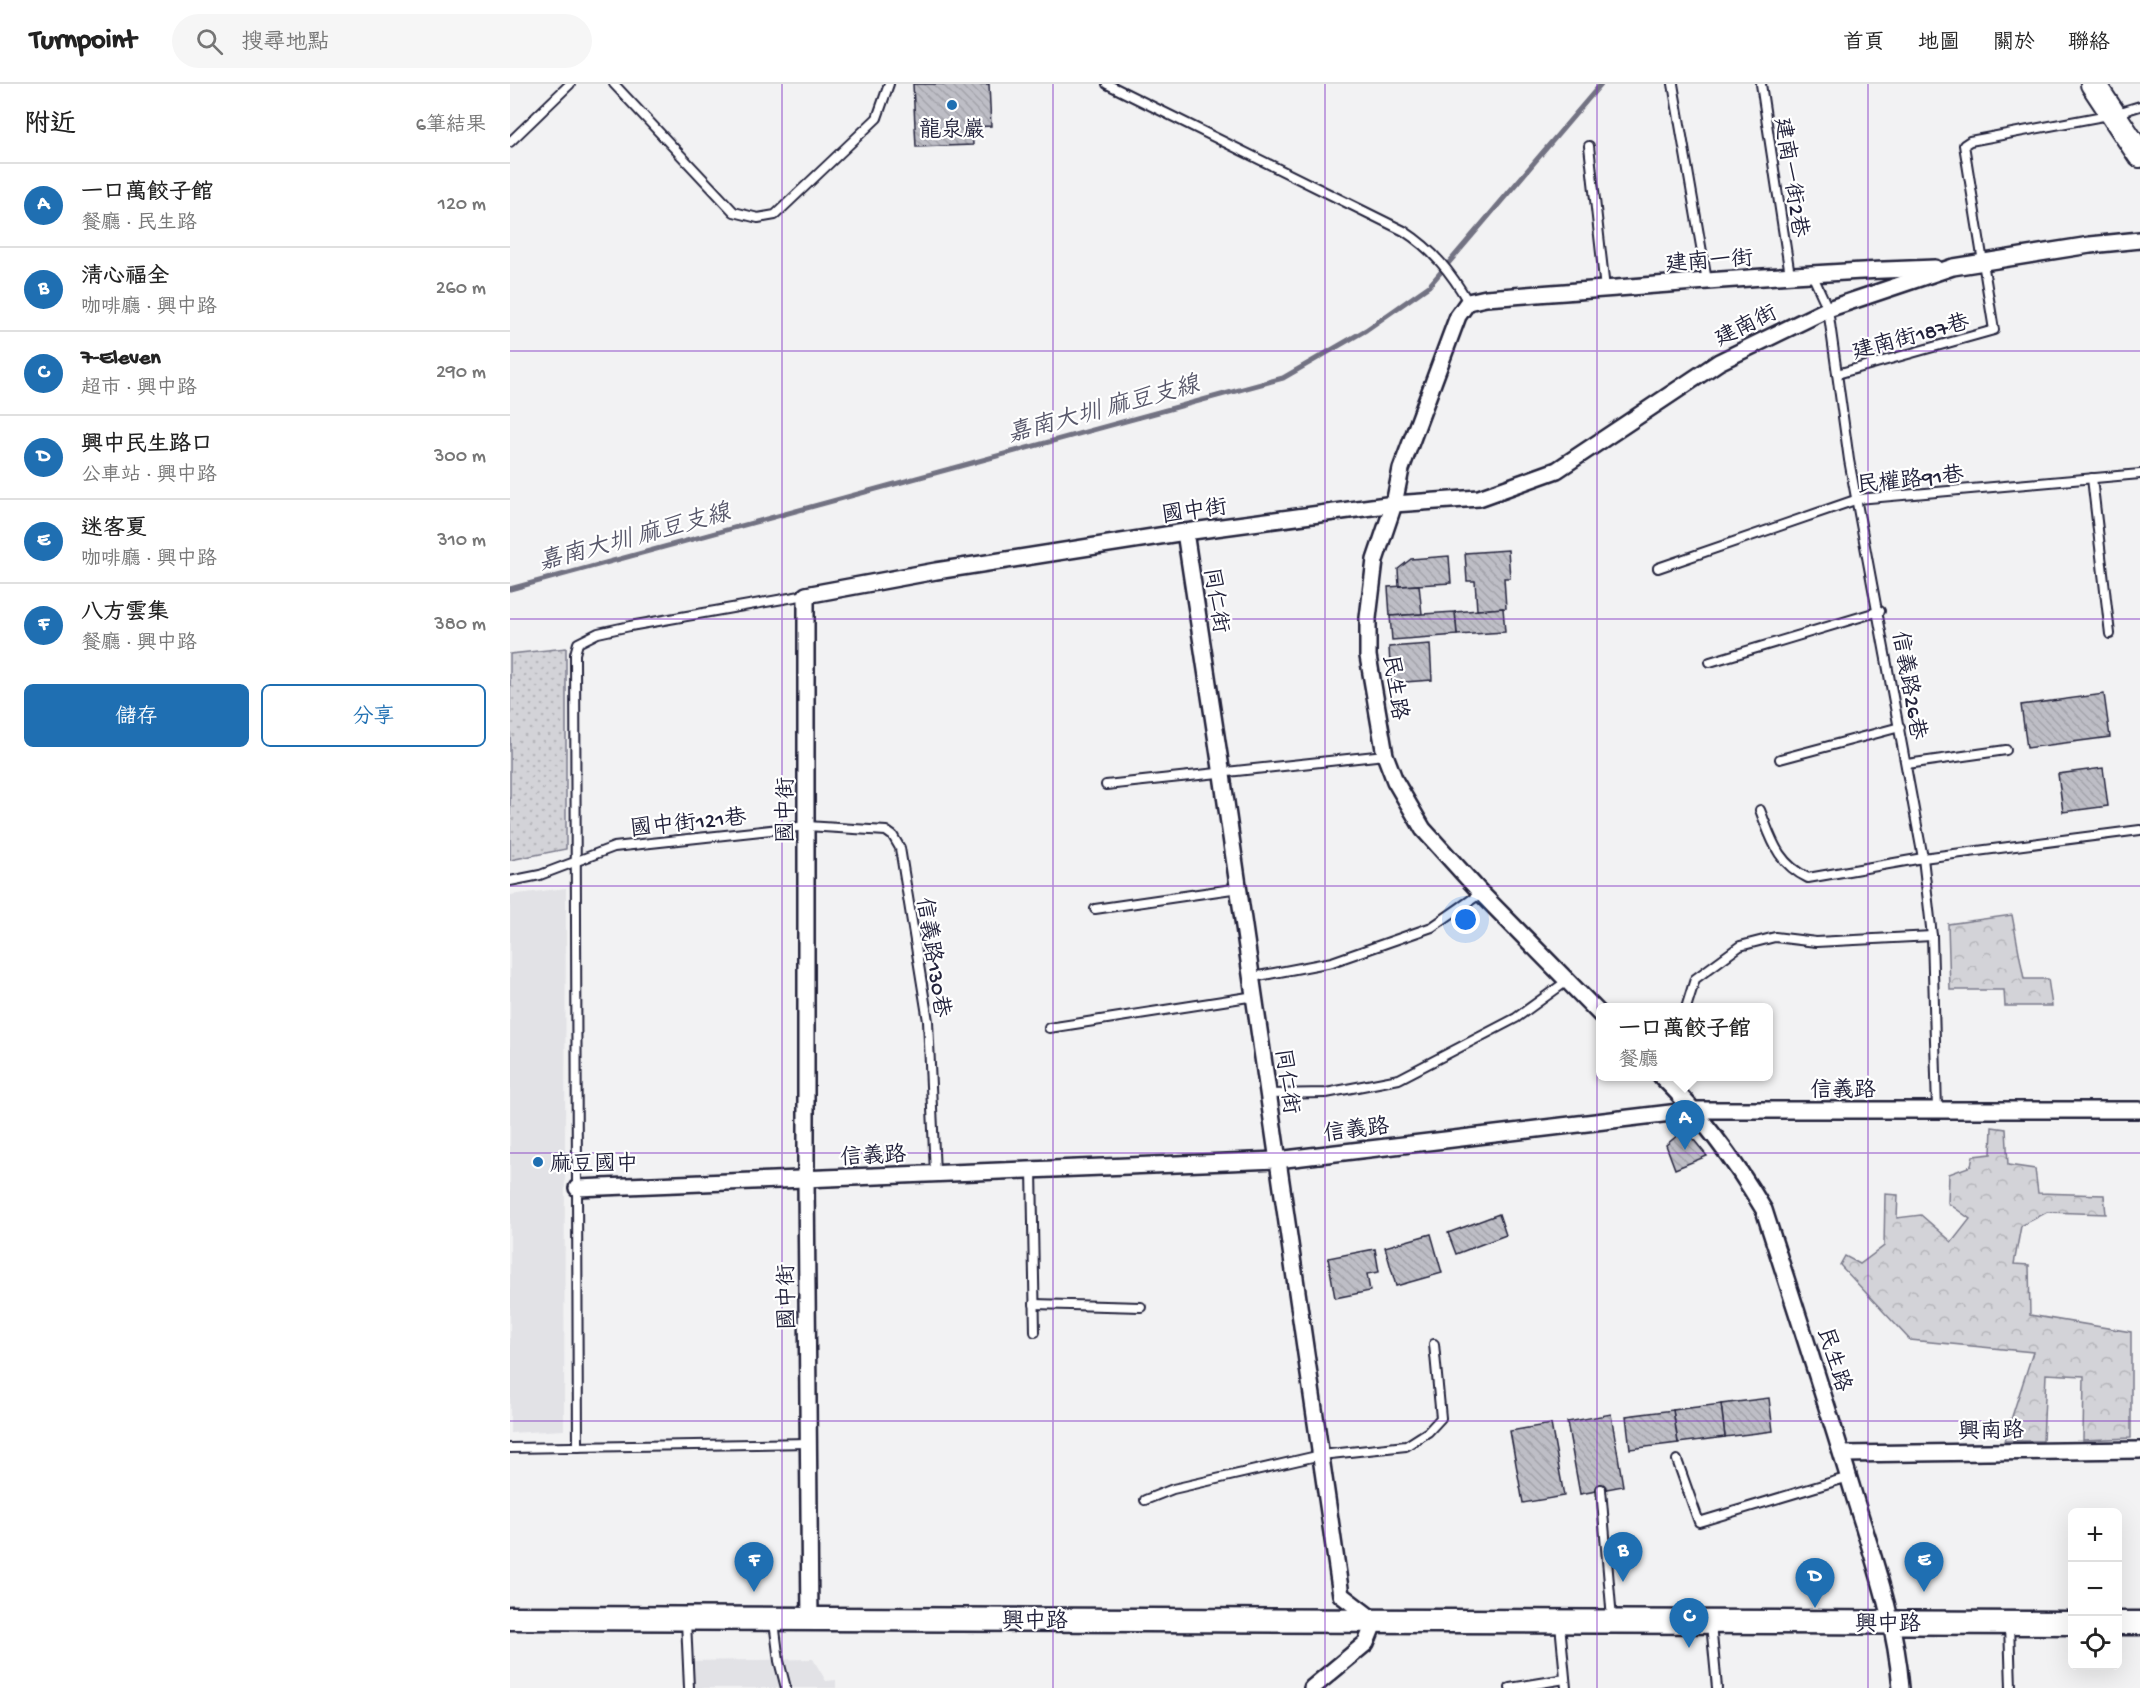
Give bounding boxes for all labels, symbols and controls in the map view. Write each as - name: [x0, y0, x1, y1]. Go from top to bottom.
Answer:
- search box: [172, 14, 592, 68]
- text: Turnpoint: [30, 25, 136, 58]
- icon: search: [193, 25, 226, 58]
- text: 搜尋地點: [241, 31, 329, 57]
- text: 首頁: [1843, 32, 1885, 57]
- text: 地圖: [1918, 32, 1960, 57]
- text: 關於: [1993, 32, 2035, 57]
- text: 聯絡: [2068, 32, 2110, 57]
- marker: 龍泉巖: [945, 98, 959, 112]
- text: 附近: [24, 111, 76, 142]
- text: 6筆結果: [416, 115, 486, 138]
- street label: 建南一街2巷: [1767, 116, 1813, 239]
- place label: 龍泉巖: [919, 117, 985, 145]
- text: 一口萬餃子館: [81, 181, 213, 207]
- text: A: [38, 194, 49, 217]
- text: 120 m: [438, 194, 486, 217]
- text: 餐廳 · 民生路: [81, 213, 197, 236]
- street label: 建南一街: [1664, 245, 1754, 279]
- text: 清心福全: [81, 265, 169, 291]
- text: B: [38, 278, 49, 301]
- text: 260 m: [436, 278, 486, 301]
- text: 咖啡廳 · 興中路: [81, 297, 217, 320]
- street label: 建南街: [1711, 300, 1782, 354]
- street label: 建南街187巷: [1849, 309, 1973, 367]
- text: 7-Eleven: [81, 346, 161, 372]
- text: C: [38, 362, 49, 385]
- text: 290 m: [436, 362, 486, 385]
- water label: 嘉南大圳 麻豆支線: [1004, 370, 1205, 451]
- text: 超市 · 興中路: [81, 378, 197, 401]
- text: 興中民生路口: [81, 433, 213, 459]
- text: D: [37, 446, 50, 469]
- text: 300 m: [434, 446, 486, 469]
- street label: 民權路91巷: [1855, 461, 1965, 501]
- text: 公車站 · 興中路: [81, 465, 217, 488]
- street label: 國中街: [1160, 494, 1229, 530]
- water label: 嘉南大圳 麻豆支線: [535, 498, 736, 579]
- text: 迷客夏: [81, 517, 147, 543]
- text: E: [37, 530, 50, 553]
- text: 310 m: [437, 530, 486, 553]
- text: 咖啡廳 · 興中路: [81, 549, 217, 572]
- street label: 同仁街: [1196, 566, 1233, 635]
- text: 八方雲集: [81, 601, 169, 627]
- text: F: [38, 614, 49, 637]
- text: 380 m: [434, 614, 486, 637]
- street label: 信義路26巷: [1885, 629, 1931, 742]
- text: 餐廳 · 興中路: [81, 633, 197, 656]
- street label: 民生路: [1375, 653, 1413, 722]
- button: 儲存: [24, 684, 249, 747]
- button: 分享: [261, 684, 486, 747]
- street label: 國中街: [773, 777, 801, 843]
- street label: 國中街121巷: [629, 804, 748, 844]
- street label: 信義路130巷: [909, 896, 955, 1019]
- your location: [1451, 905, 1480, 934]
- popup: [1596, 1003, 1773, 1081]
- text: 一口萬餃子館: [1618, 1018, 1751, 1044]
- street label: 同仁街: [1268, 1047, 1303, 1116]
- text: 餐廳: [1618, 1050, 1658, 1073]
- street label: 信義路: [1810, 1077, 1876, 1105]
- pin: A: [1666, 1100, 1704, 1150]
- street label: 信義路: [1322, 1113, 1391, 1149]
- street label: 信義路: [839, 1141, 907, 1173]
- place label: 麻豆國中: [550, 1151, 638, 1179]
- marker: 麻豆國中: [531, 1155, 545, 1169]
- street label: 國中街: [773, 1264, 803, 1330]
- street label: 民生路: [1810, 1324, 1857, 1396]
- street label: 興南路: [1958, 1417, 2024, 1447]
- map controls: [2068, 1508, 2122, 1670]
- button: +: [2068, 1508, 2122, 1562]
- pin: B: [1604, 1532, 1642, 1582]
- pin: F: [734, 1542, 774, 1592]
- pin: E: [1904, 1542, 1944, 1592]
- pin: D: [1796, 1558, 1834, 1608]
- button: −: [2068, 1562, 2122, 1616]
- pin: C: [1670, 1598, 1708, 1648]
- street label: 興中路: [1002, 1608, 1068, 1636]
- street label: 興中路: [1855, 1611, 1921, 1639]
- button: locate: [2068, 1616, 2122, 1670]

